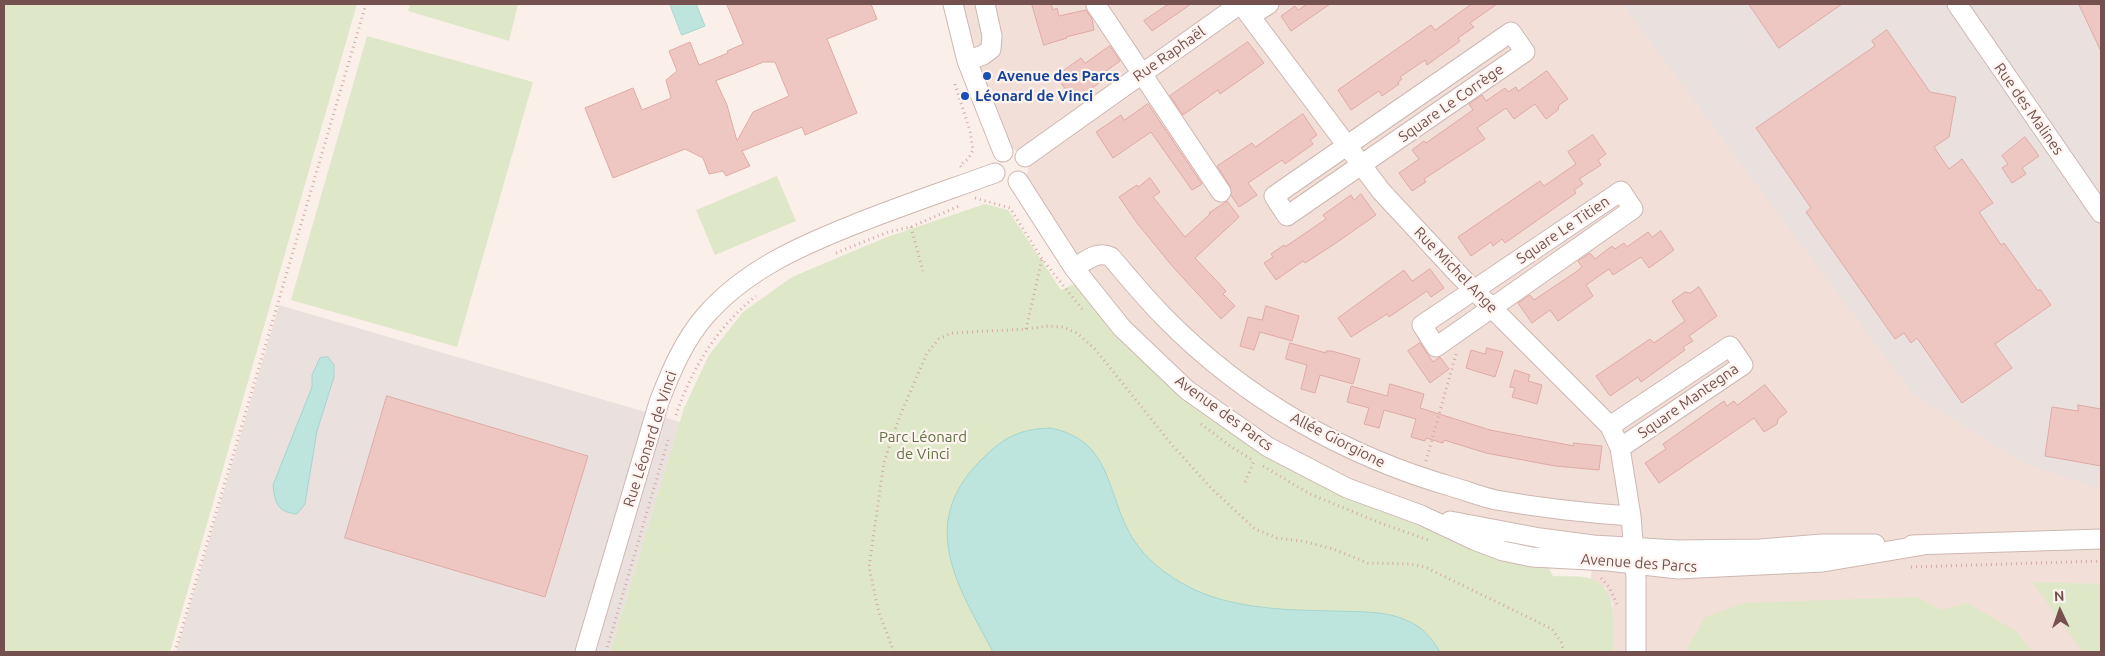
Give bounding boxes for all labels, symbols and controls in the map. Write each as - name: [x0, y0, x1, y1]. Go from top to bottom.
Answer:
- street label: Rue Raphaël: [1129, 23, 1209, 85]
- street label: Rue des Malines: [1991, 59, 2067, 159]
- street label: Square Le Corrège: [1395, 60, 1507, 146]
- place label: Avenue des Parcs: [997, 67, 1119, 85]
- marker: Avenue des Parcs: [981, 70, 993, 82]
- place label: Léonard de Vinci: [975, 87, 1093, 105]
- marker: Léonard de Vinci: [959, 90, 971, 102]
- street label: Square Le Titien: [1513, 192, 1613, 268]
- street label: Rue Michel Ange: [1410, 223, 1502, 317]
- street label: Square Mantegna: [1634, 360, 1742, 442]
- street label: Rue Léonard de Vinci: [620, 369, 680, 509]
- street label: Avenue des Parcs: [1172, 371, 1276, 455]
- street label: Allée Giorgione: [1288, 408, 1388, 472]
- park label: Parc Léonard de Vinci: [879, 428, 967, 463]
- street label: Avenue des Parcs: [1580, 550, 1698, 576]
- north arrow: [2035, 586, 2085, 636]
- text: N: [2054, 588, 2065, 604]

